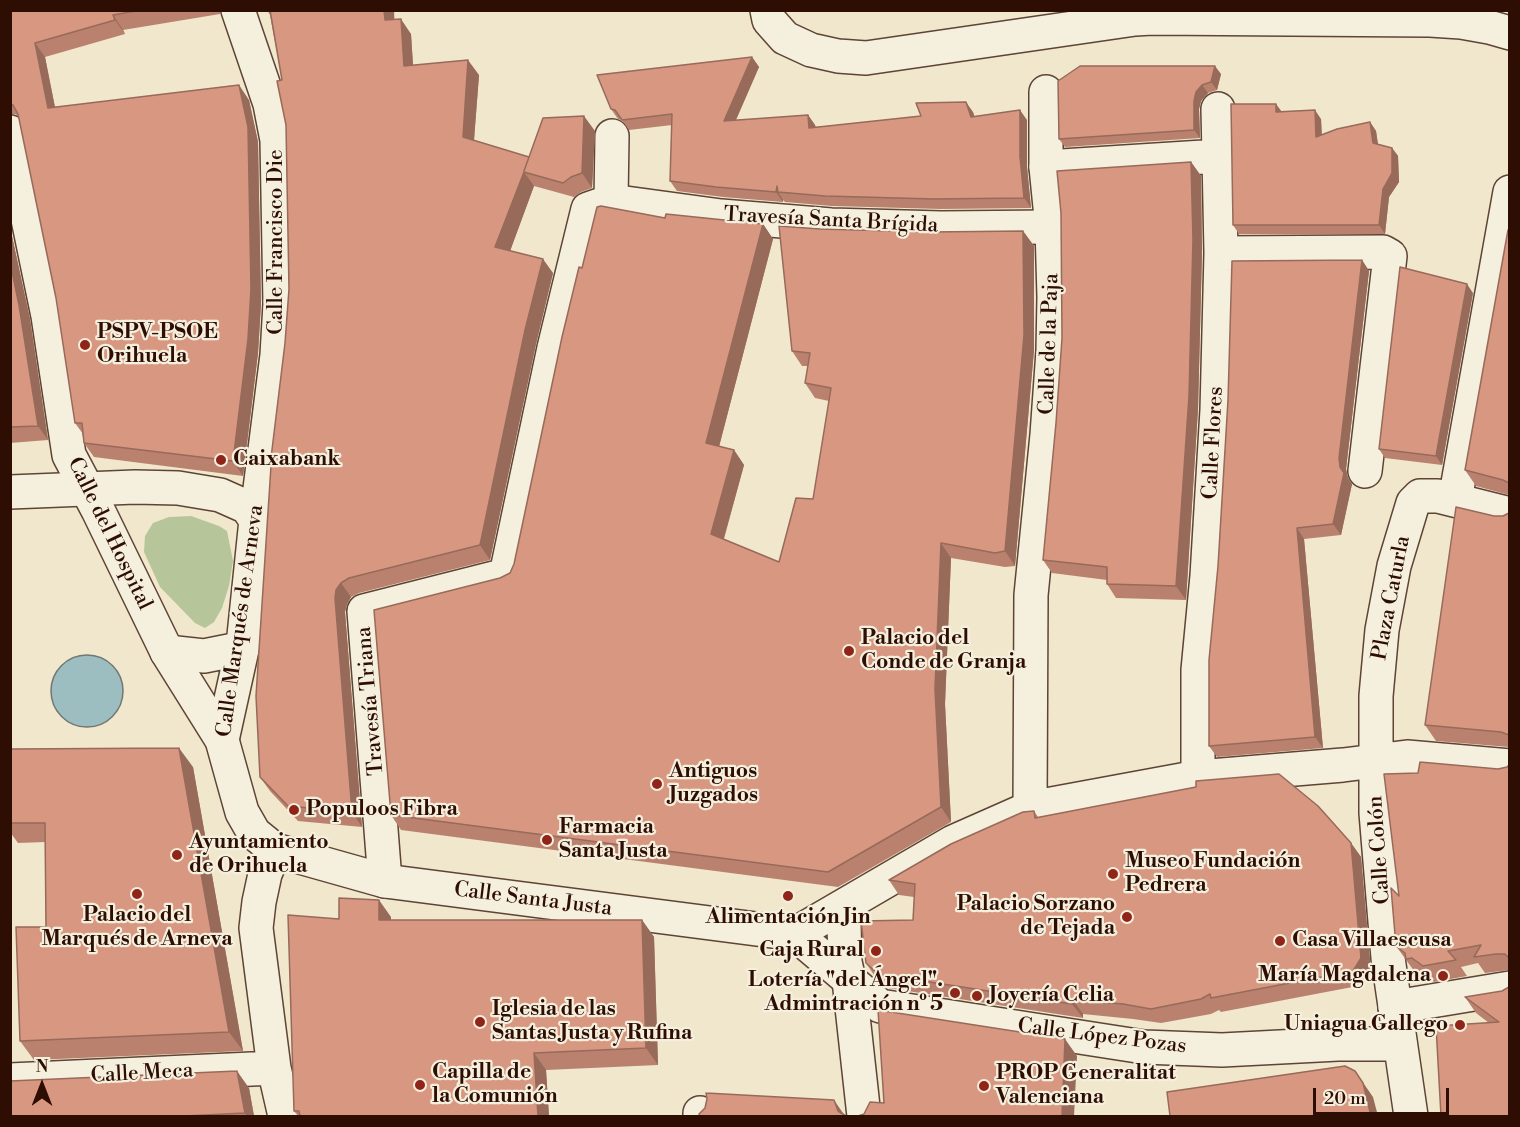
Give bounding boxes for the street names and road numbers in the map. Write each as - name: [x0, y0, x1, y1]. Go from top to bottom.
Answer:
- street label: Calle Francisco Die: [264, 149, 290, 335]
- street label: Travesía Santa Brígida: [723, 203, 939, 239]
- street label: Calle de la Paja: [1035, 273, 1065, 415]
- street label: Calle Flores: [1198, 386, 1230, 500]
- street label: Calle del Hospital: [61, 454, 157, 614]
- street label: Calle Marqués de Arneva: [212, 503, 270, 739]
- street label: Plaza Caturla: [1368, 534, 1416, 662]
- street label: Travesía Triana: [352, 626, 390, 776]
- street label: Calle Colón: [1364, 795, 1396, 905]
- street label: Calle Santa Justa: [453, 878, 613, 922]
- street label: Calle López Pozas: [1016, 1014, 1188, 1060]
- street label: Calle Meca: [90, 1059, 194, 1089]

